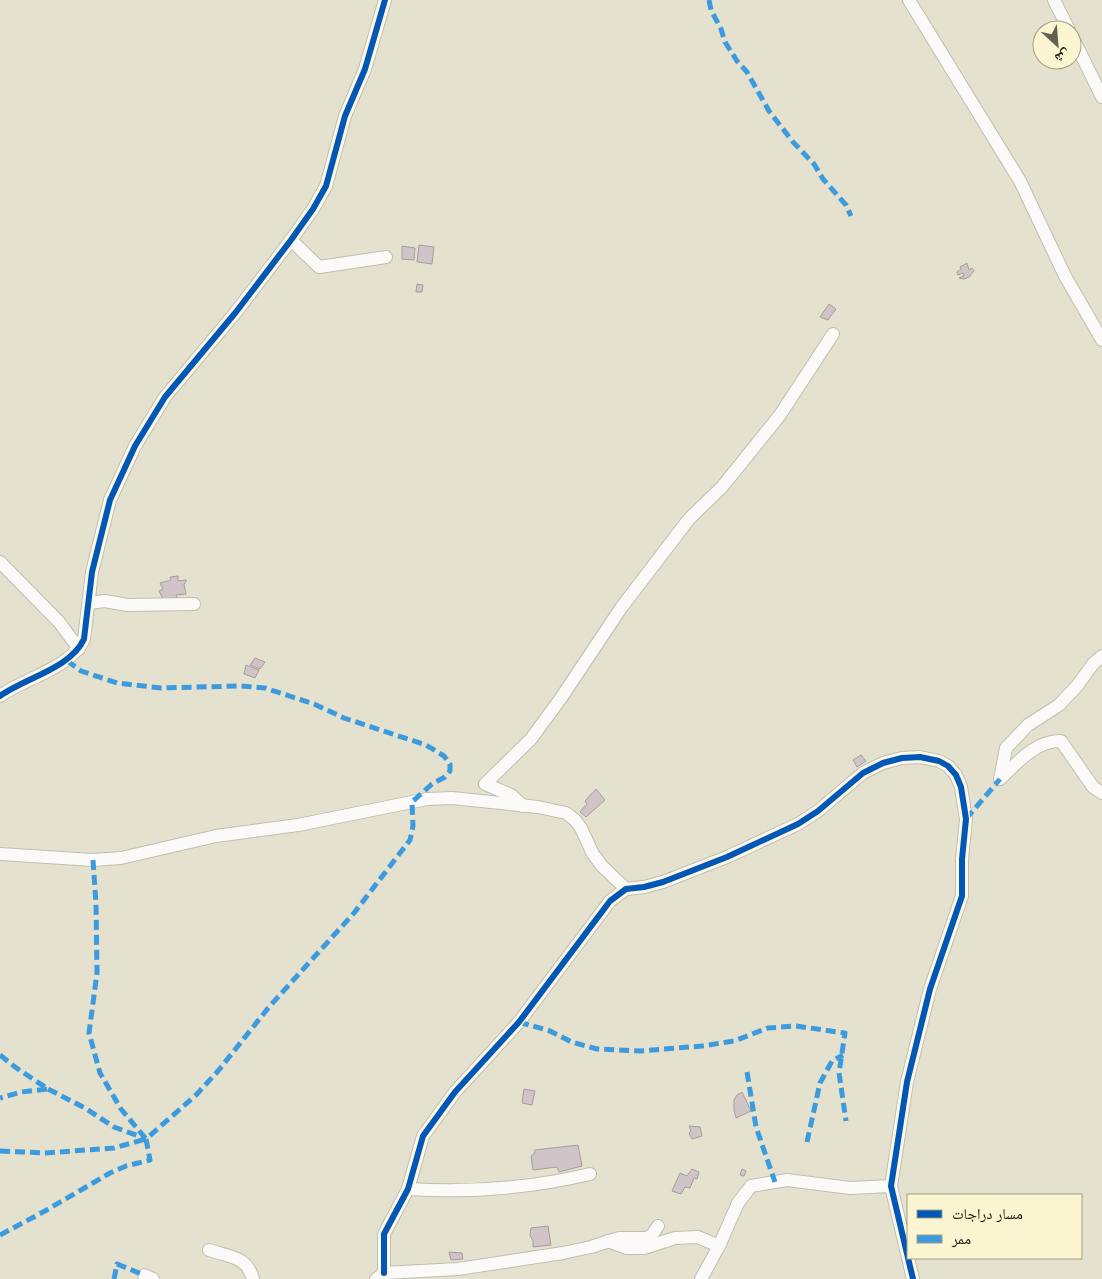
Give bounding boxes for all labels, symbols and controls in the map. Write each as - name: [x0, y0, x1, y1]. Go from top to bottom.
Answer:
- north arrow: [1032, 20, 1082, 70]
- text: ش: [1052, 44, 1074, 69]
- legend: [907, 1194, 1082, 1259]
- text: مسار دراجات: [952, 1203, 1023, 1224]
- text: ممر: [951, 1228, 971, 1249]

